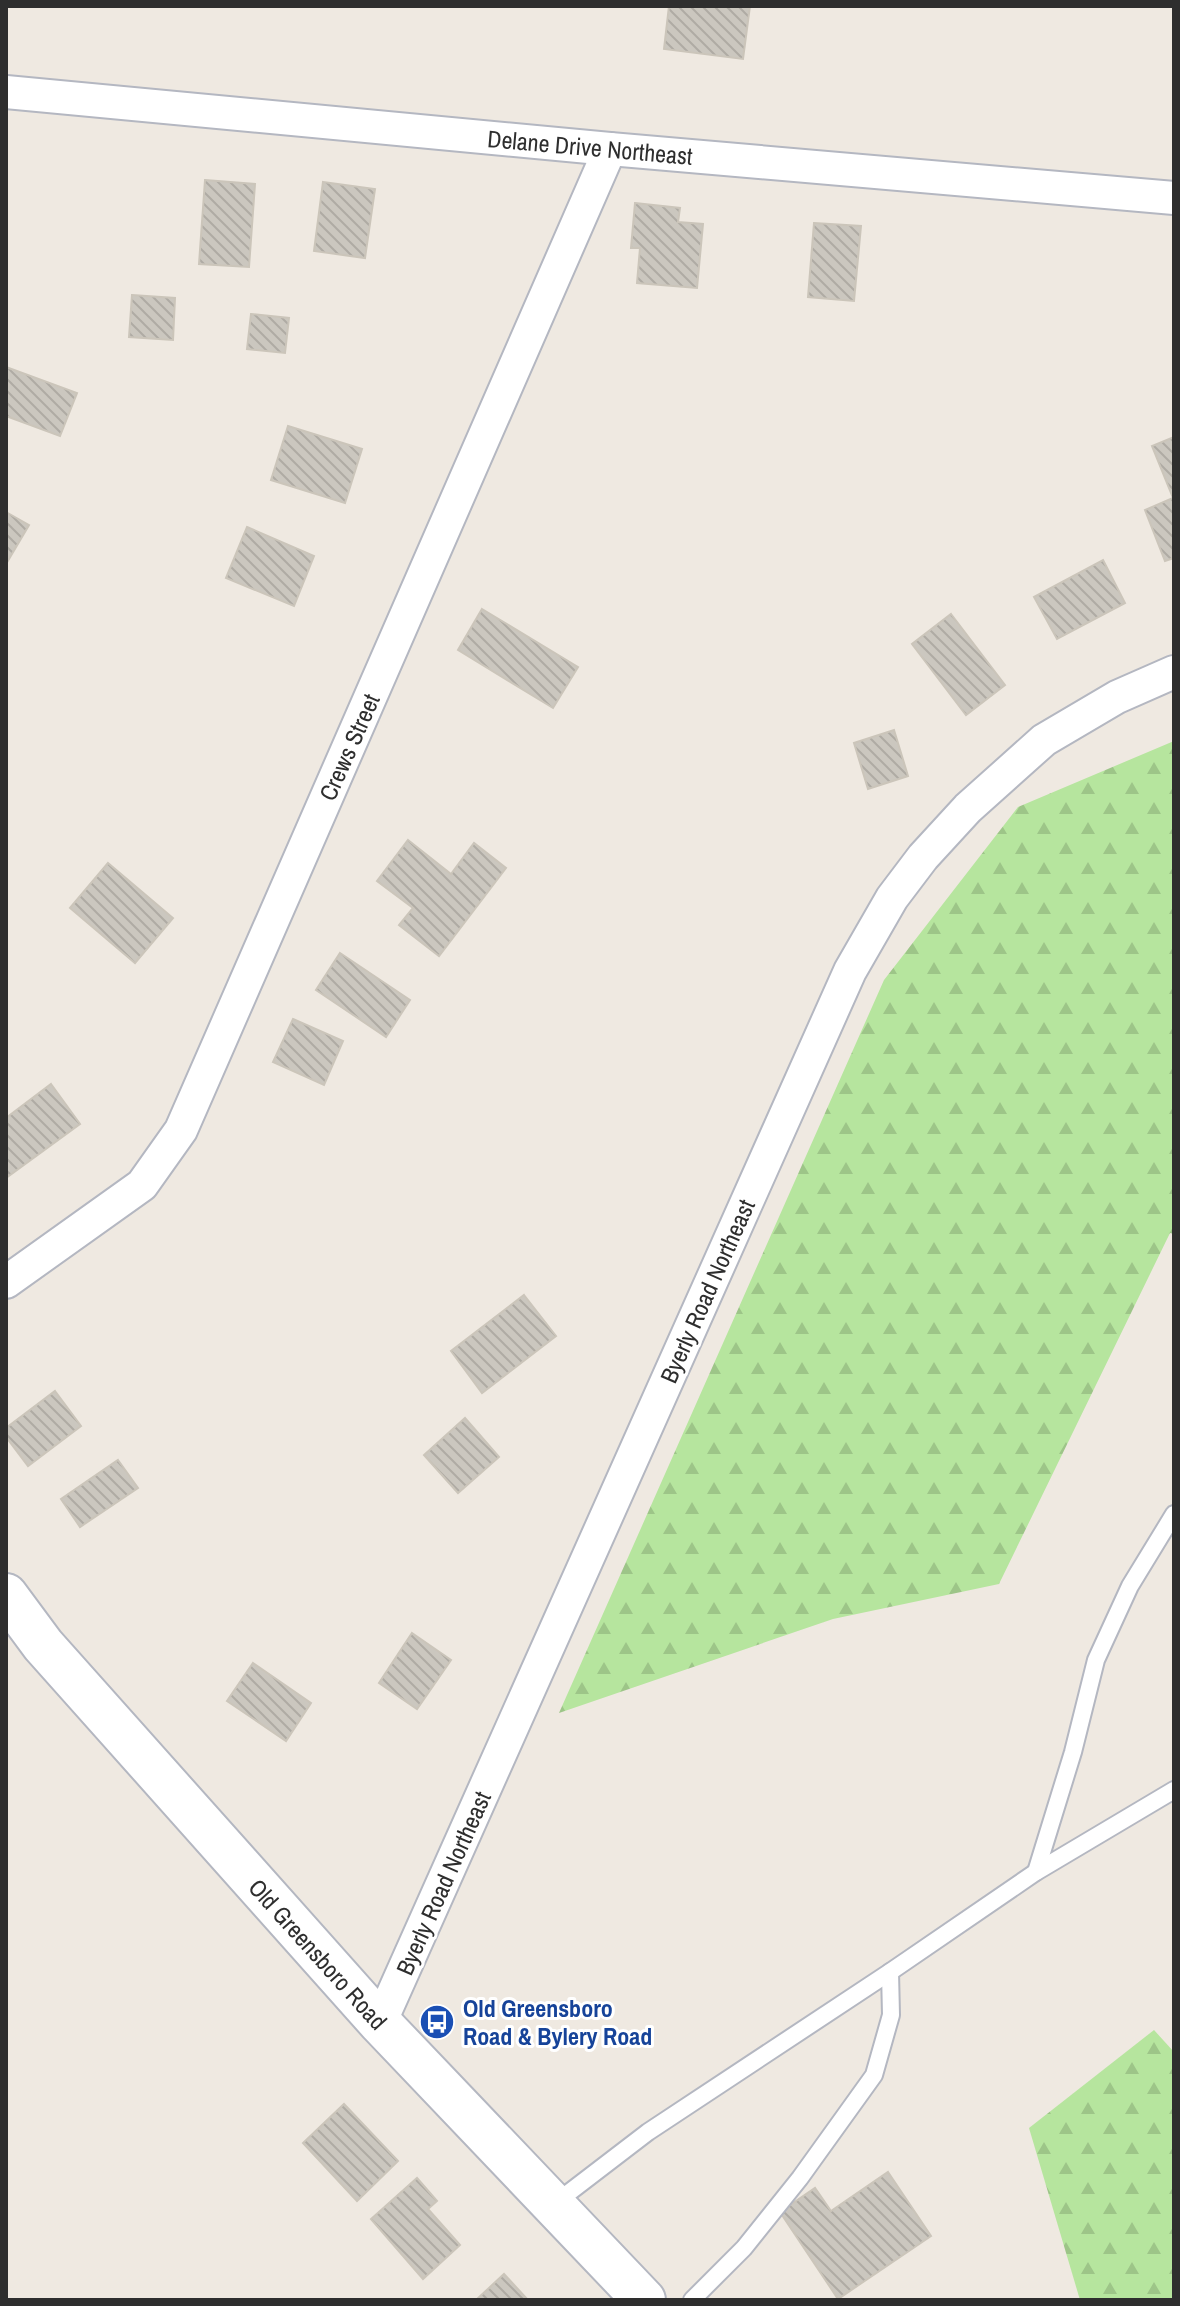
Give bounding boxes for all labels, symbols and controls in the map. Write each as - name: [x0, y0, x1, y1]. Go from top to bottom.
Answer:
- street label: Delane Drive Northeast: [486, 122, 694, 172]
- street label: Crews Street: [311, 688, 387, 805]
- street label: Byerly Road Northeast: [652, 1194, 762, 1388]
- street label: Byerly Road Northeast: [388, 1786, 498, 1980]
- street label: Old Greensboro Road: [242, 1872, 394, 2036]
- place label: Old Greensboro Road & Bylery Road: [463, 1992, 652, 2052]
- bus stop icon: Old Greensboro Road & Bylery Road: [418, 2003, 456, 2041]

